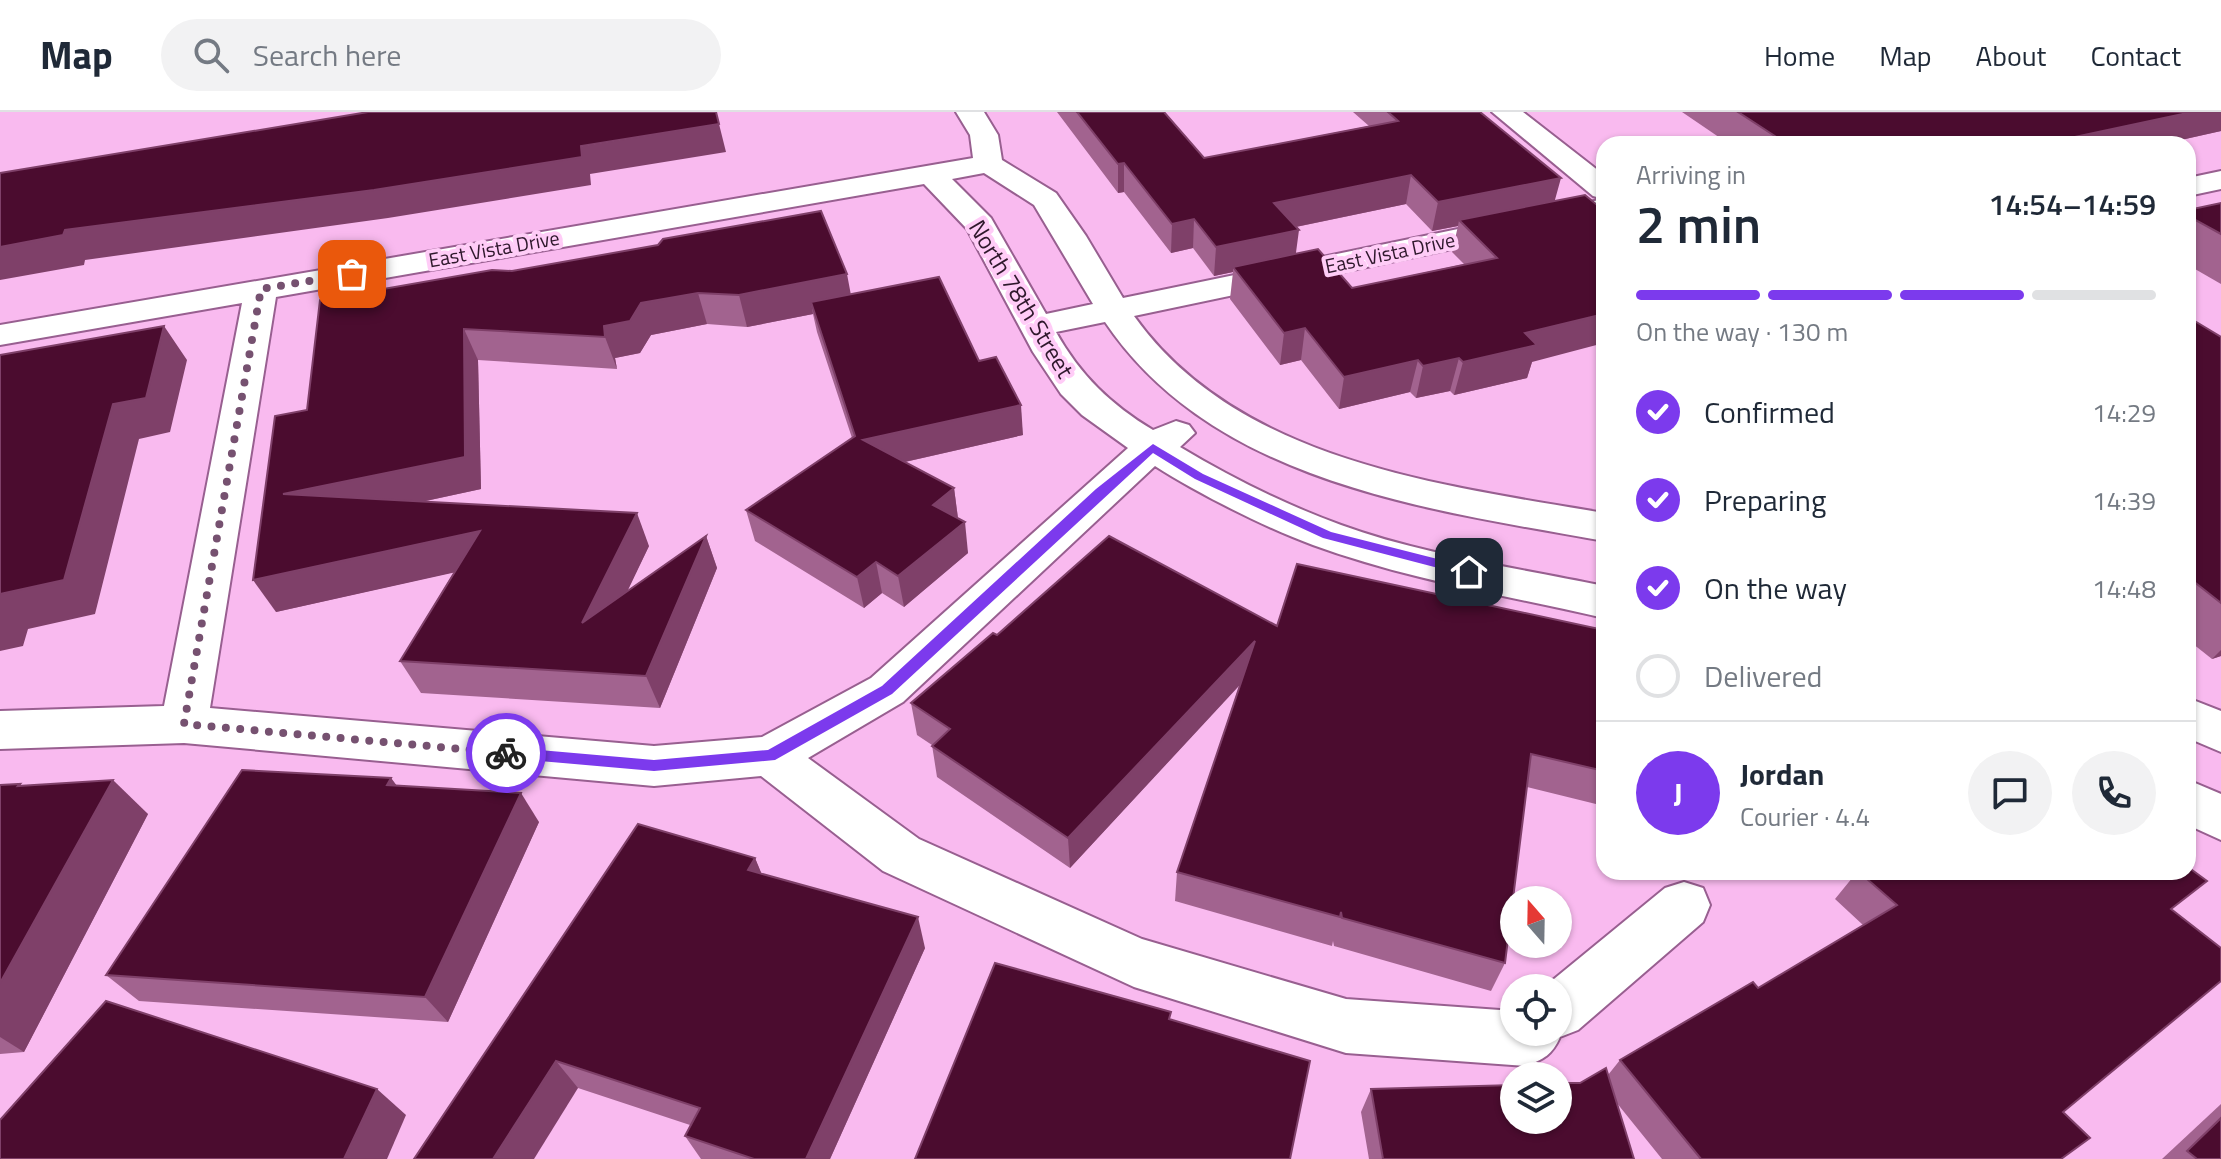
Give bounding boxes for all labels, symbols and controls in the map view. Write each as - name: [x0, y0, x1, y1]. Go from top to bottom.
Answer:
- search box: [161, 19, 721, 91]
- text: Map: [40, 26, 113, 84]
- text: Search here: [253, 32, 402, 78]
- icon: search: [189, 33, 233, 77]
- text: Home: [1764, 34, 1835, 77]
- text: Map: [1879, 34, 1932, 77]
- text: About: [1976, 34, 2046, 77]
- text: Contact: [2090, 34, 2181, 77]
- text: Arriving in: [1636, 155, 1746, 194]
- text: 14:54–14:59: [1989, 181, 2156, 227]
- text: 2 min: [1636, 184, 1761, 263]
- street label: North 78th Street: [960, 212, 1084, 385]
- street label: East Vista Drive: [426, 222, 562, 275]
- street label: East Vista Drive: [1322, 224, 1458, 281]
- pin: [318, 240, 386, 308]
- icon: bag: [330, 252, 374, 296]
- text: On the way · 130 m: [1636, 312, 1848, 351]
- text: Confirmed: [1704, 389, 1835, 435]
- icon: check: [1636, 390, 1680, 434]
- text: 14:29: [2092, 393, 2156, 432]
- text: Preparing: [1704, 477, 1826, 523]
- icon: check: [1636, 478, 1680, 522]
- text: 14:39: [2092, 481, 2156, 520]
- pin: [1435, 538, 1503, 606]
- icon: home: [1447, 550, 1491, 594]
- text: On the way: [1704, 565, 1847, 611]
- icon: check: [1636, 566, 1680, 610]
- text: 14:48: [2092, 569, 2156, 608]
- text: Delivered: [1704, 653, 1822, 699]
- courier: [466, 713, 546, 793]
- icon: bike: [484, 731, 528, 775]
- text: Jordan: [1740, 751, 1824, 797]
- button: chat: [1968, 751, 2052, 835]
- button: phone: [2072, 751, 2156, 835]
- text: J: [1673, 770, 1683, 816]
- text: Courier · 4.4: [1740, 797, 1870, 836]
- north arrow: [1500, 886, 1572, 958]
- map controls: [1500, 886, 1572, 1134]
- button: locate: [1500, 974, 1572, 1046]
- button: layers: [1500, 1062, 1572, 1134]

